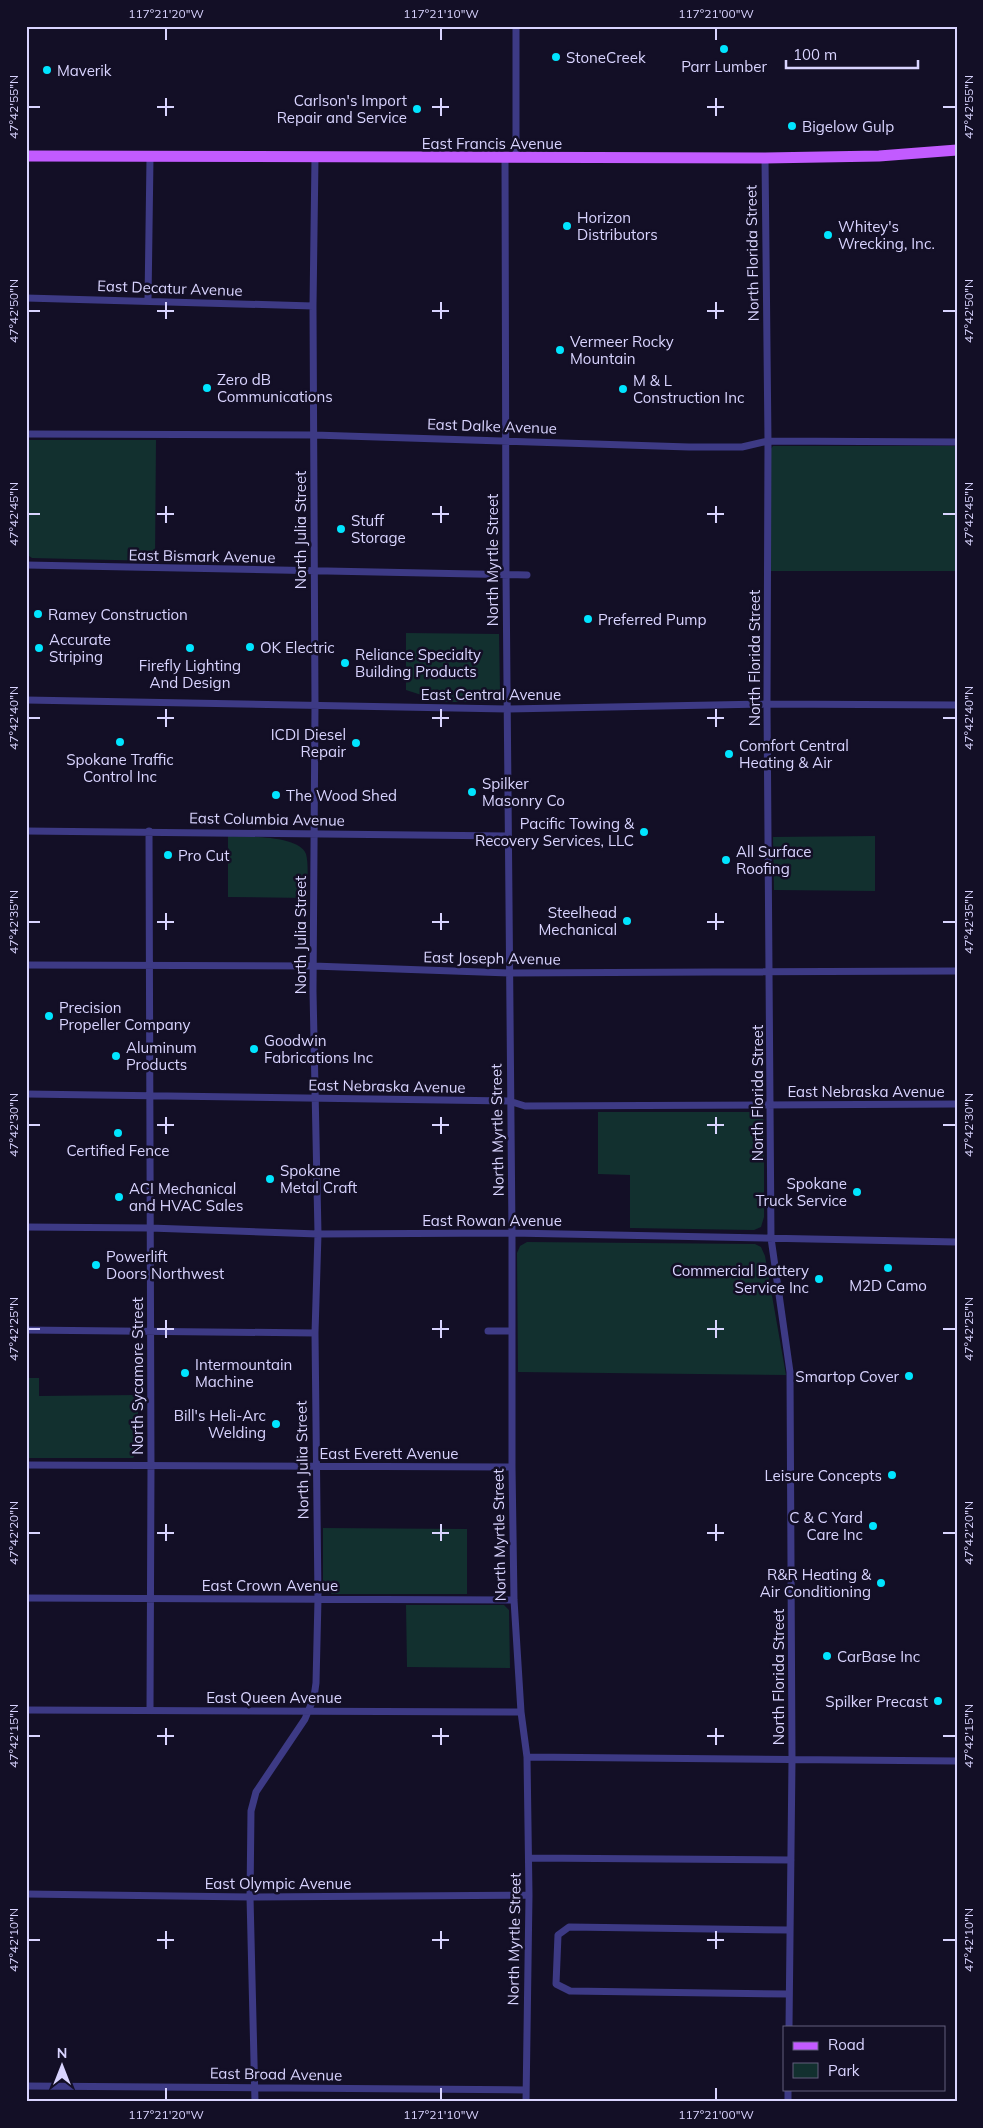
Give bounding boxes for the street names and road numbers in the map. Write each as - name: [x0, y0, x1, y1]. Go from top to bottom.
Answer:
- street label: East Francis Avenue: [422, 134, 562, 153]
- street label: North Florida Street: [741, 185, 763, 321]
- street label: East Decatur Avenue: [97, 276, 243, 300]
- street label: East Dalke Avenue: [427, 414, 557, 438]
- street label: North Julia Street: [291, 471, 310, 589]
- street label: North Myrtle Street: [483, 494, 502, 626]
- street label: East Bismark Avenue: [128, 545, 276, 567]
- street label: North Florida Street: [745, 590, 764, 726]
- street label: East Central Avenue: [421, 685, 561, 704]
- street label: East Columbia Avenue: [189, 808, 345, 830]
- street label: North Julia Street: [291, 876, 310, 994]
- street label: East Joseph Avenue: [423, 947, 561, 969]
- street label: North Florida Street: [748, 1025, 767, 1161]
- street label: North Myrtle Street: [486, 1064, 508, 1196]
- street label: East Nebraska Avenue: [308, 1075, 466, 1097]
- street label: East Nebraska Avenue: [787, 1082, 945, 1101]
- street label: East Rowan Avenue: [422, 1211, 562, 1230]
- street label: North Sycamore Street: [128, 1297, 147, 1455]
- street label: North Julia Street: [291, 1400, 313, 1520]
- street label: East Everett Avenue: [320, 1444, 458, 1463]
- street label: North Myrtle Street: [488, 1469, 510, 1601]
- street label: East Crown Avenue: [202, 1576, 338, 1595]
- street label: North Florida Street: [769, 1609, 788, 1745]
- street label: East Queen Avenue: [206, 1688, 342, 1707]
- street label: North Myrtle Street: [503, 1873, 525, 2005]
- street label: East Olympic Avenue: [205, 1874, 351, 1893]
- street label: East Broad Avenue: [210, 2063, 342, 2085]

